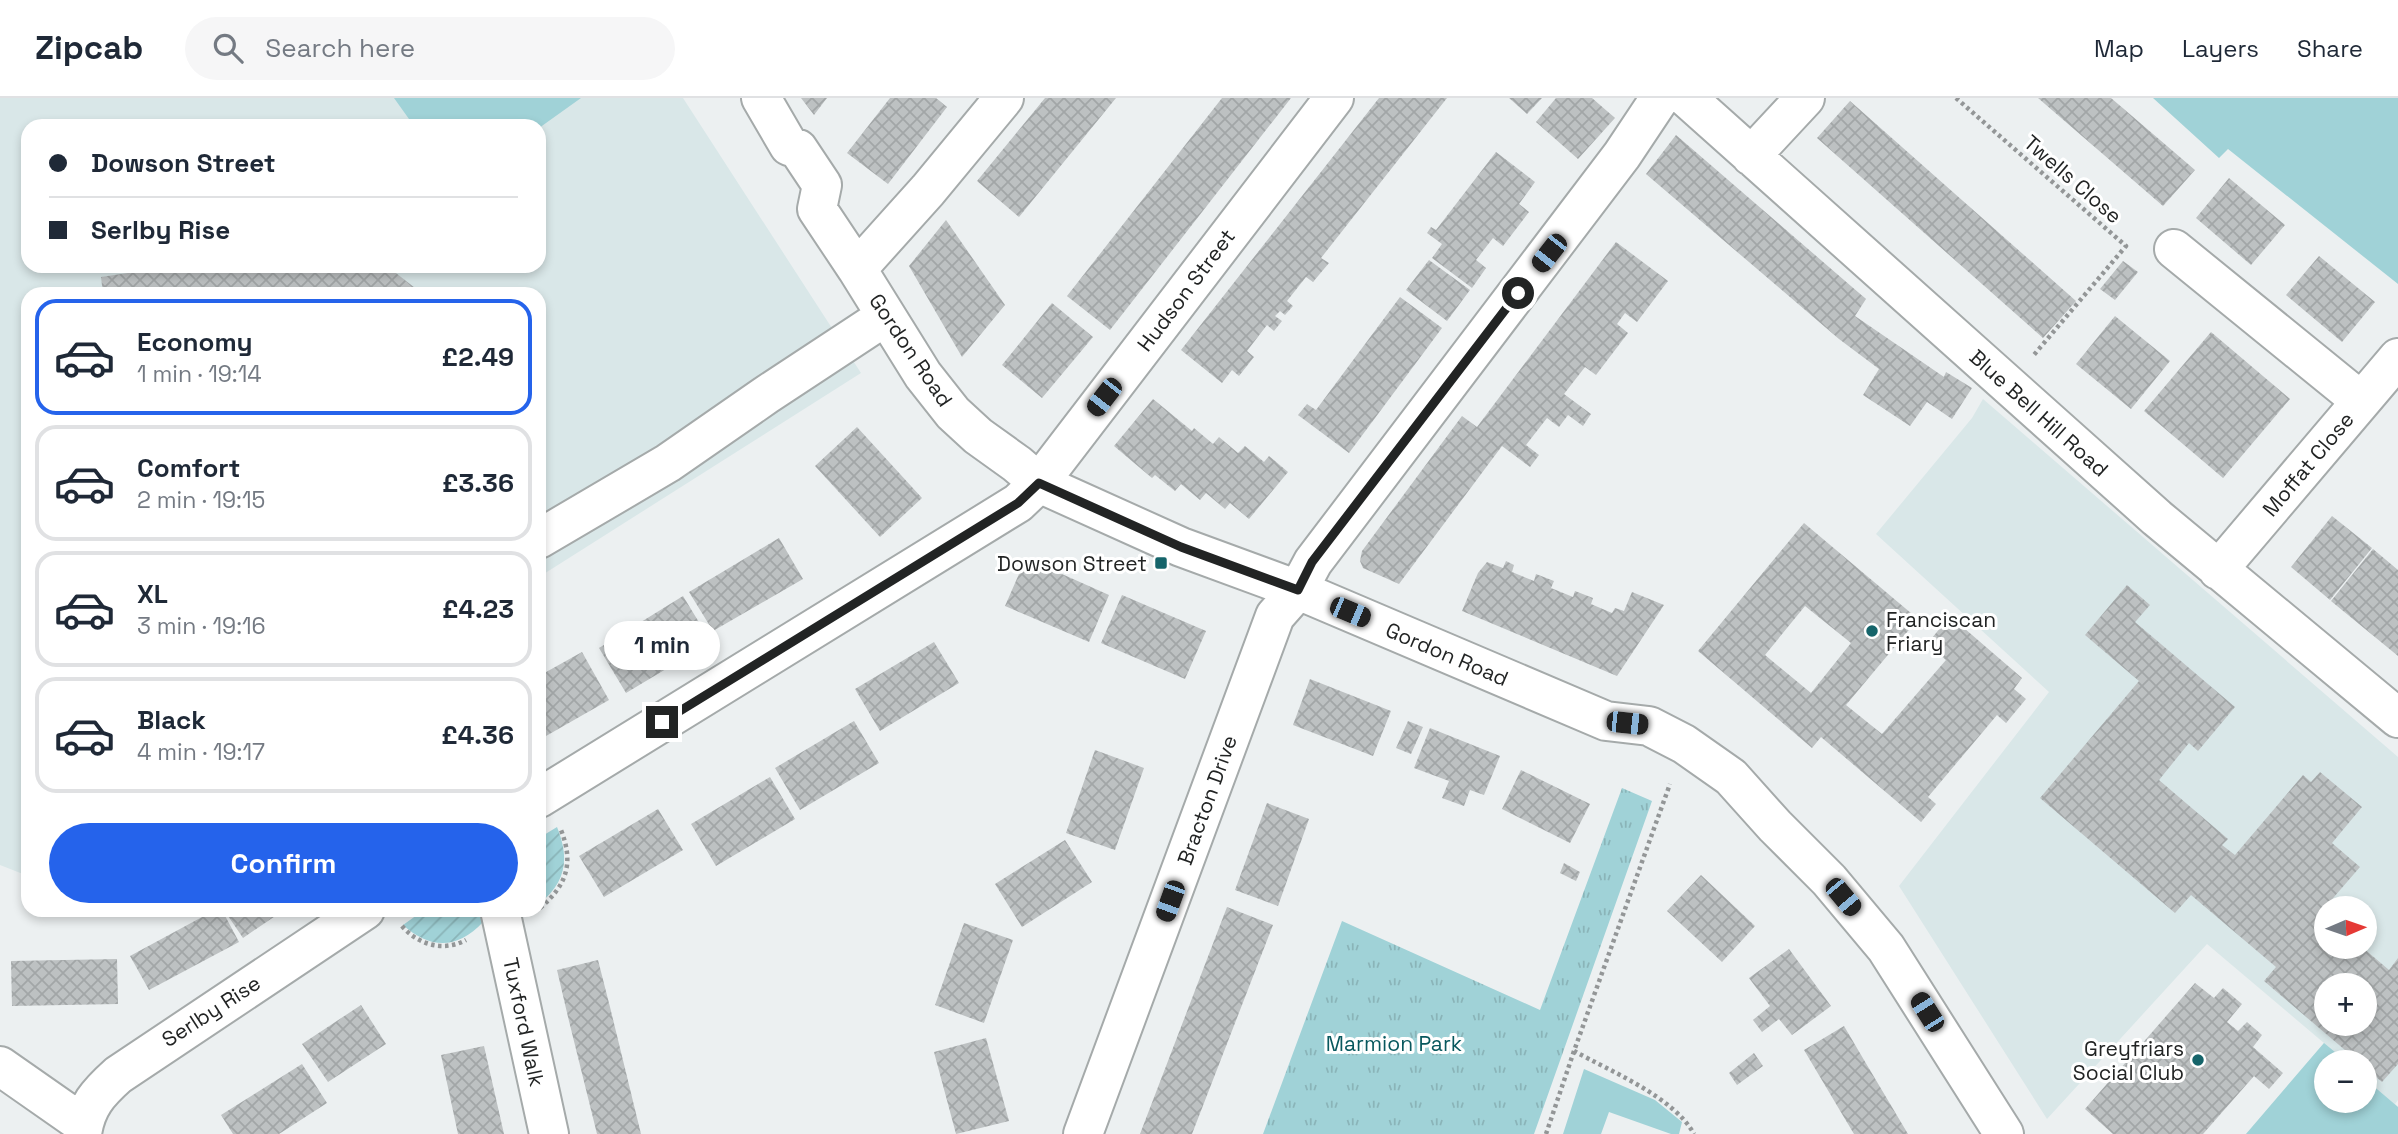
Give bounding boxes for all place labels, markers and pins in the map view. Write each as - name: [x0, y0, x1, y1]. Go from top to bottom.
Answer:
- place label: Dowson Street: [997, 550, 1147, 577]
- marker: Dowson Street: [1153, 555, 1169, 571]
- place label: Franciscan Friary: [1886, 606, 1996, 657]
- marker: Franciscan Friary: [1864, 623, 1880, 639]
- place label: Greyfriars Social Club: [2073, 1035, 2184, 1086]
- marker: Greyfriars Social Club: [2190, 1052, 2206, 1068]

